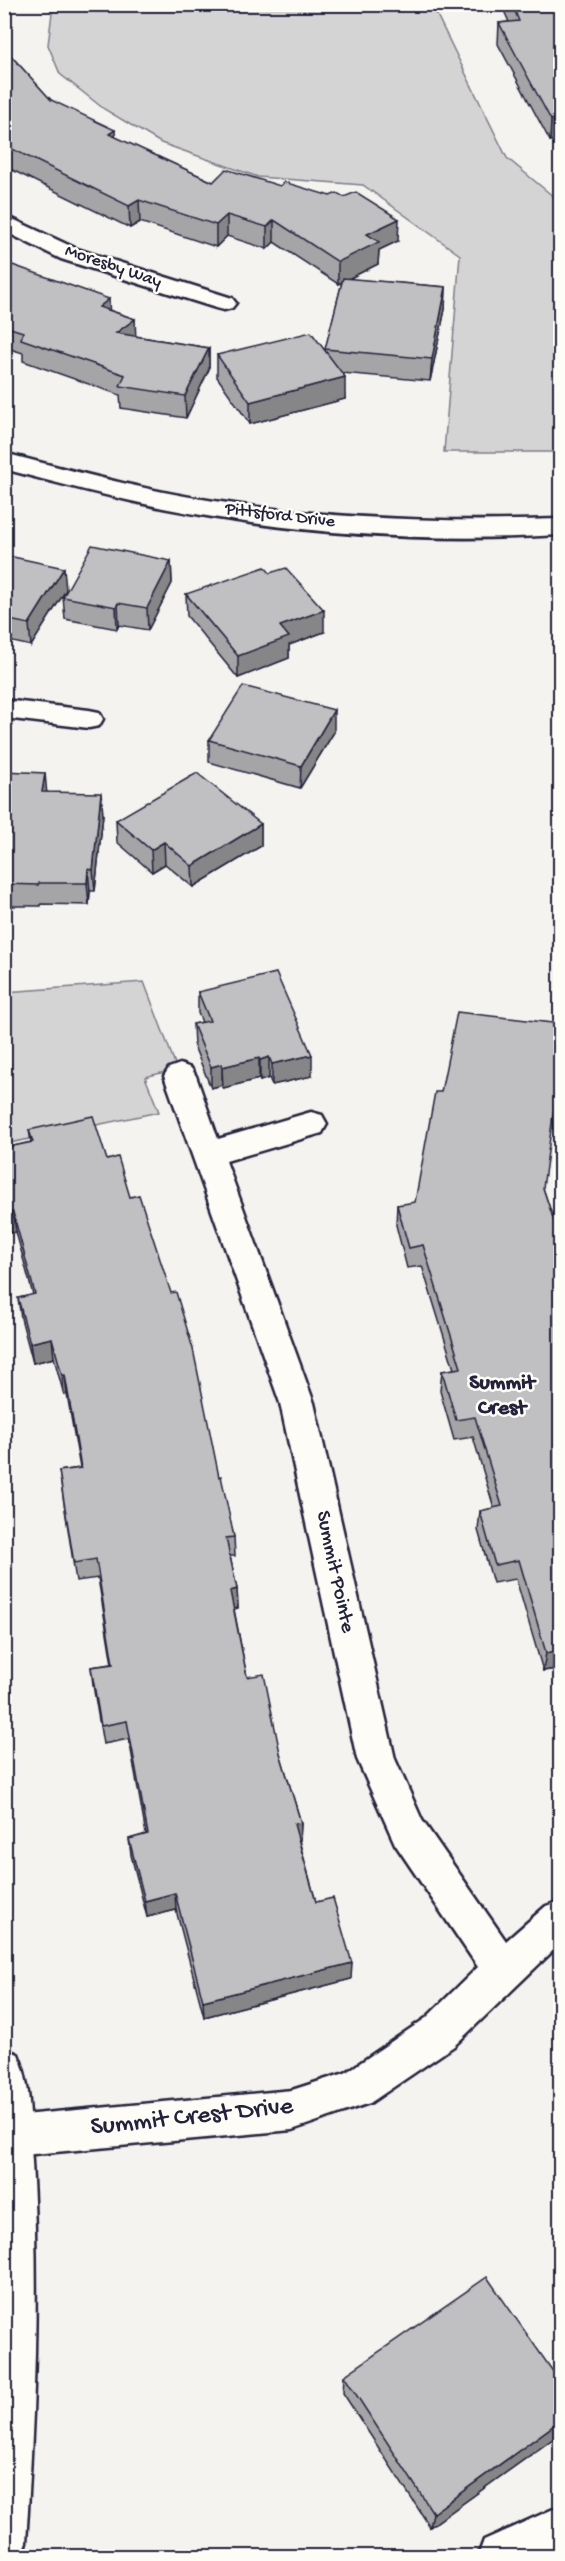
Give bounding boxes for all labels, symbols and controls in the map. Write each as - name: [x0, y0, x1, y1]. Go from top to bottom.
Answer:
- street label: Moresby Way: [62, 241, 164, 293]
- street label: Pittsford Drive: [223, 499, 337, 533]
- district label: Summit Crest: [469, 1371, 537, 1422]
- street label: Summit Pointe: [309, 1509, 359, 1636]
- street label: Summit Crest Drive: [89, 2092, 295, 2144]

